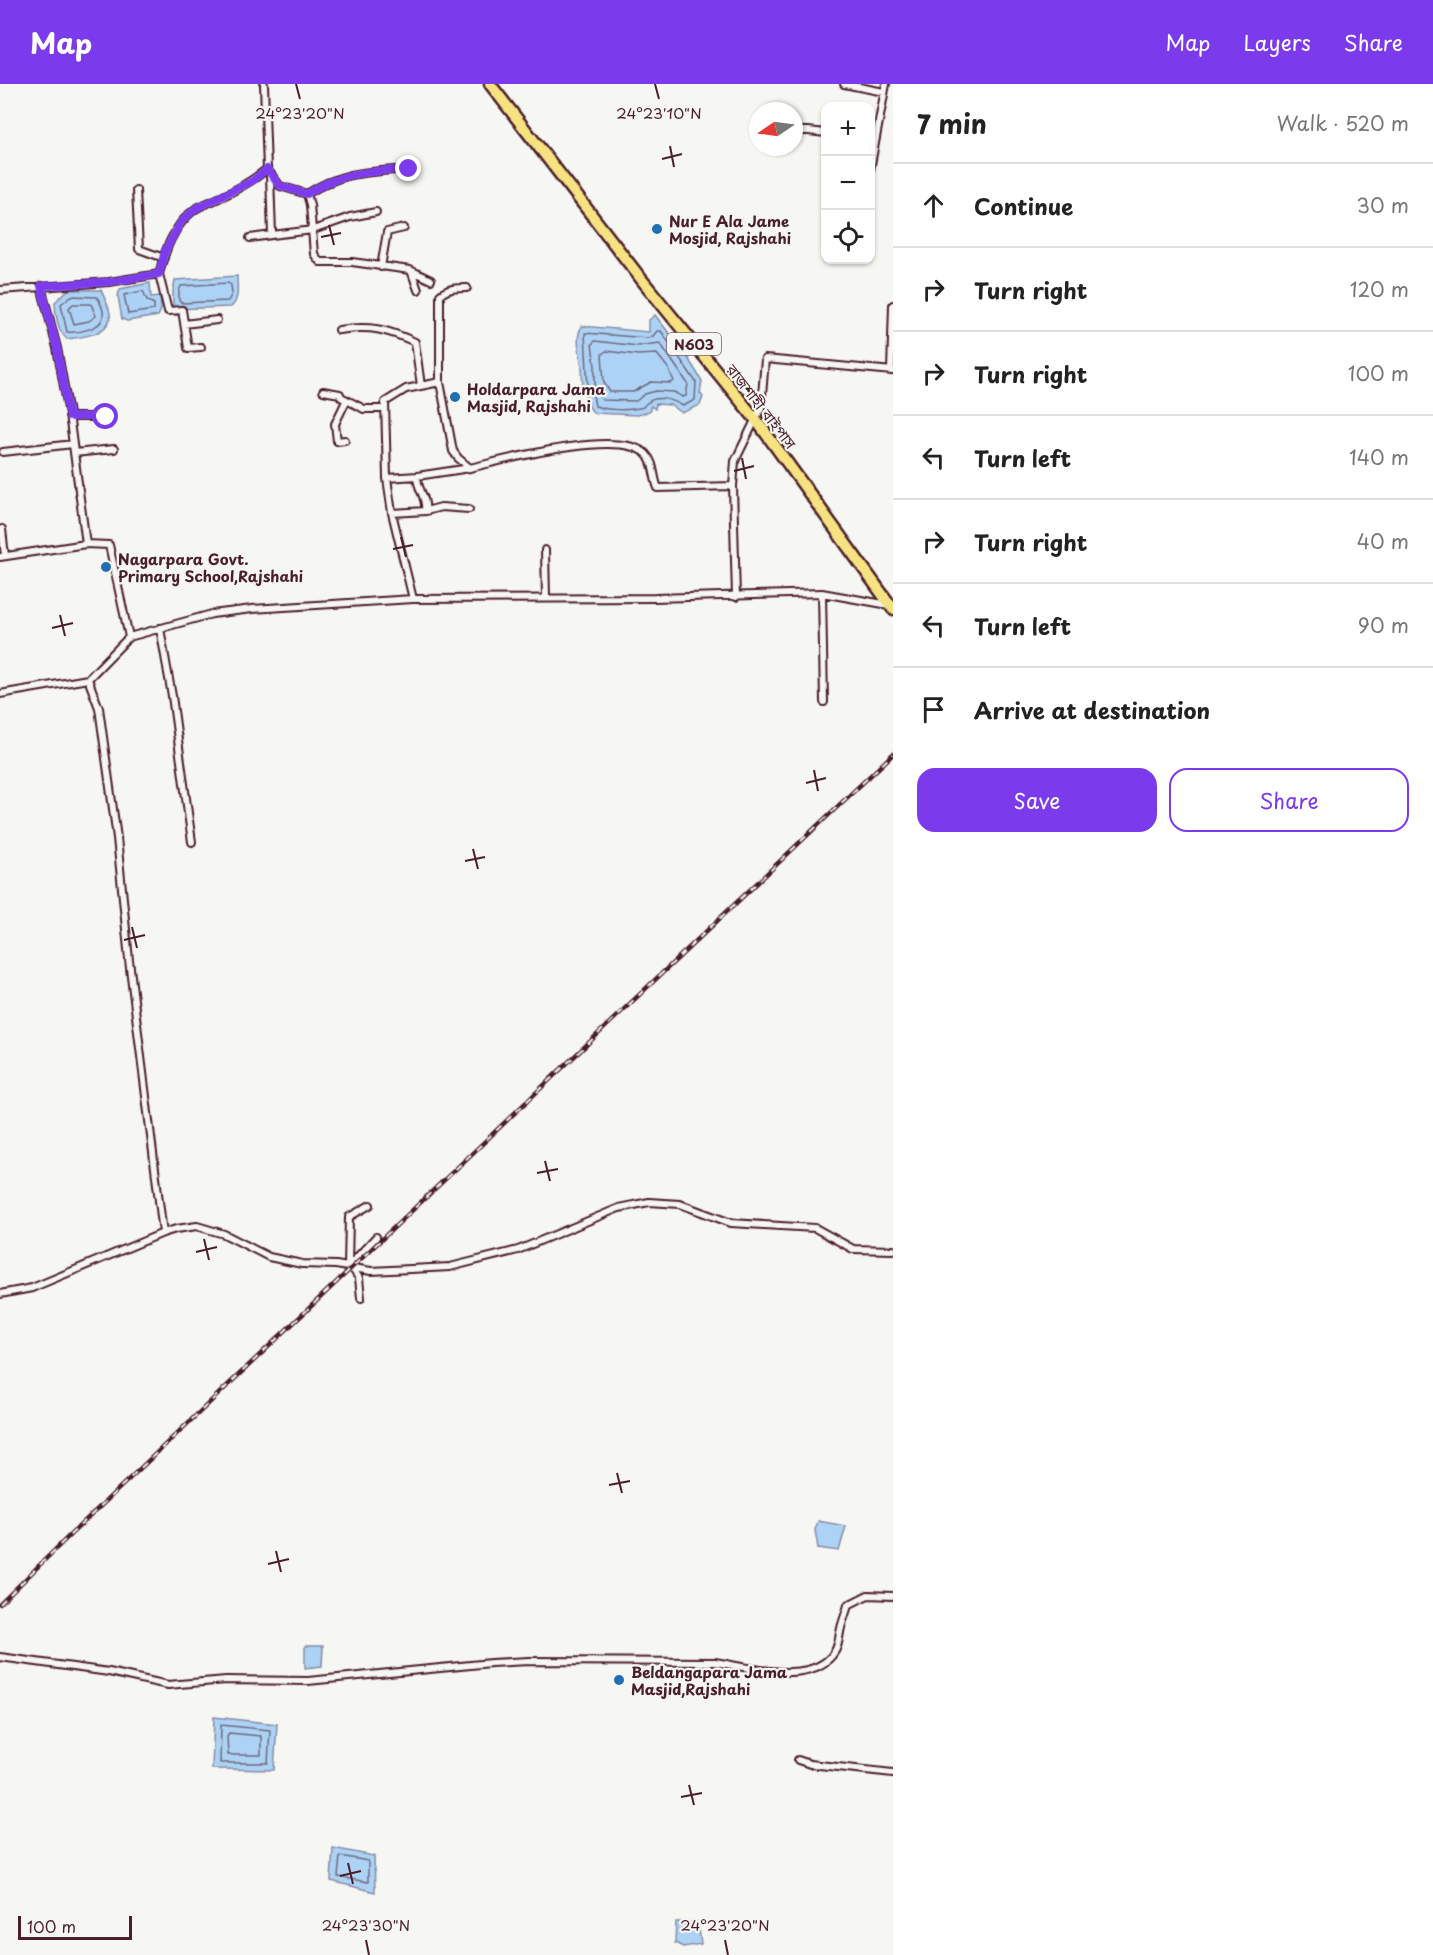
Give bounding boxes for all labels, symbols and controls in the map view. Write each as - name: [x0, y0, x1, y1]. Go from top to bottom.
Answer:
- text: Map: [30, 21, 92, 64]
- text: Map: [1166, 26, 1210, 58]
- text: Layers: [1243, 26, 1311, 58]
- text: Share: [1344, 26, 1403, 58]
- text: 24°23'20"N: [255, 101, 345, 124]
- text: 24°23'10"N: [616, 101, 702, 124]
- north arrow: [749, 102, 803, 156]
- map controls: [821, 102, 875, 264]
- button: +: [821, 102, 875, 156]
- text: 7 min: [917, 104, 987, 143]
- text: Walk · 520 m: [1277, 108, 1409, 138]
- route end: [395, 155, 421, 181]
- button: −: [821, 156, 875, 210]
- icon: ahead: [917, 189, 950, 222]
- text: Continue: [974, 189, 1073, 222]
- text: 30 m: [1356, 190, 1409, 220]
- place label: Nur E Ala Jame Mosjid, Rajshahi: [669, 209, 791, 249]
- button: locate: [821, 210, 875, 264]
- marker: Nur E Ala Jame Mosjid, Rajshahi: [650, 222, 664, 236]
- icon: right: [917, 273, 950, 306]
- text: Turn right: [974, 273, 1087, 306]
- text: 120 m: [1350, 274, 1409, 304]
- road number: N603: [667, 333, 721, 355]
- icon: right: [917, 357, 950, 390]
- text: Turn right: [974, 357, 1087, 390]
- street label: রাজশাহী বাইপাস: [721, 358, 803, 454]
- text: 100 m: [1348, 358, 1409, 388]
- place label: Holdarpara Jama Masjid, Rajshahi: [467, 377, 605, 417]
- marker: Holdarpara Jama Masjid, Rajshahi: [448, 390, 462, 404]
- route start: [92, 403, 118, 429]
- icon: left: [917, 441, 950, 474]
- text: Turn left: [974, 441, 1071, 474]
- text: 140 m: [1349, 442, 1409, 472]
- icon: right: [917, 525, 950, 558]
- text: Turn right: [974, 525, 1087, 558]
- text: 40 m: [1357, 526, 1409, 556]
- place label: Nagarpara Govt. Primary School,Rajshahi: [118, 547, 303, 587]
- marker: Nagarpara Govt. Primary School,Rajshahi: [99, 560, 113, 574]
- icon: left: [917, 609, 950, 642]
- text: Turn left: [974, 609, 1071, 642]
- text: 90 m: [1358, 610, 1409, 640]
- icon: arrive: [917, 693, 950, 726]
- text: Arrive at destination: [974, 693, 1210, 726]
- button: Save: [917, 768, 1157, 832]
- button: Share: [1169, 768, 1409, 832]
- place label: Beldangapara Jama Masjid,Rajshahi: [631, 1660, 788, 1700]
- marker: Beldangapara Jama Masjid,Rajshahi: [612, 1673, 626, 1687]
- scale bar: [18, 1913, 132, 1940]
- text: 24°23'30"N: [322, 1913, 410, 1936]
- text: 24°23'20"N: [680, 1913, 770, 1936]
- text: 100 m: [27, 1914, 76, 1938]

